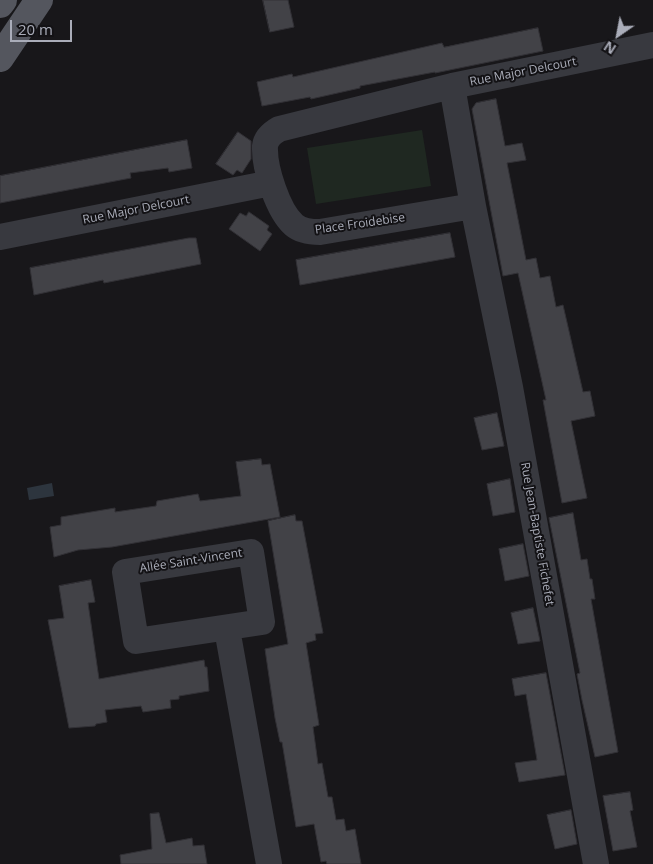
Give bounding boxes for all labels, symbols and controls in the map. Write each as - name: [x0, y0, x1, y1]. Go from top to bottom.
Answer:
- scale bar: [12, 10, 75, 42]
- north arrow: [593, 10, 643, 60]
- text: 20 m: [18, 19, 53, 39]
- text: N: [600, 37, 620, 59]
- street label: Rue Major Delcourt: [468, 55, 578, 89]
- street label: Rue Major Delcourt: [81, 193, 191, 227]
- street label: Place Froidebise: [314, 211, 406, 237]
- street label: Rue Jean-Baptiste Fichefet: [517, 461, 557, 607]
- street label: Allée Saint-Vincent: [139, 546, 243, 576]

